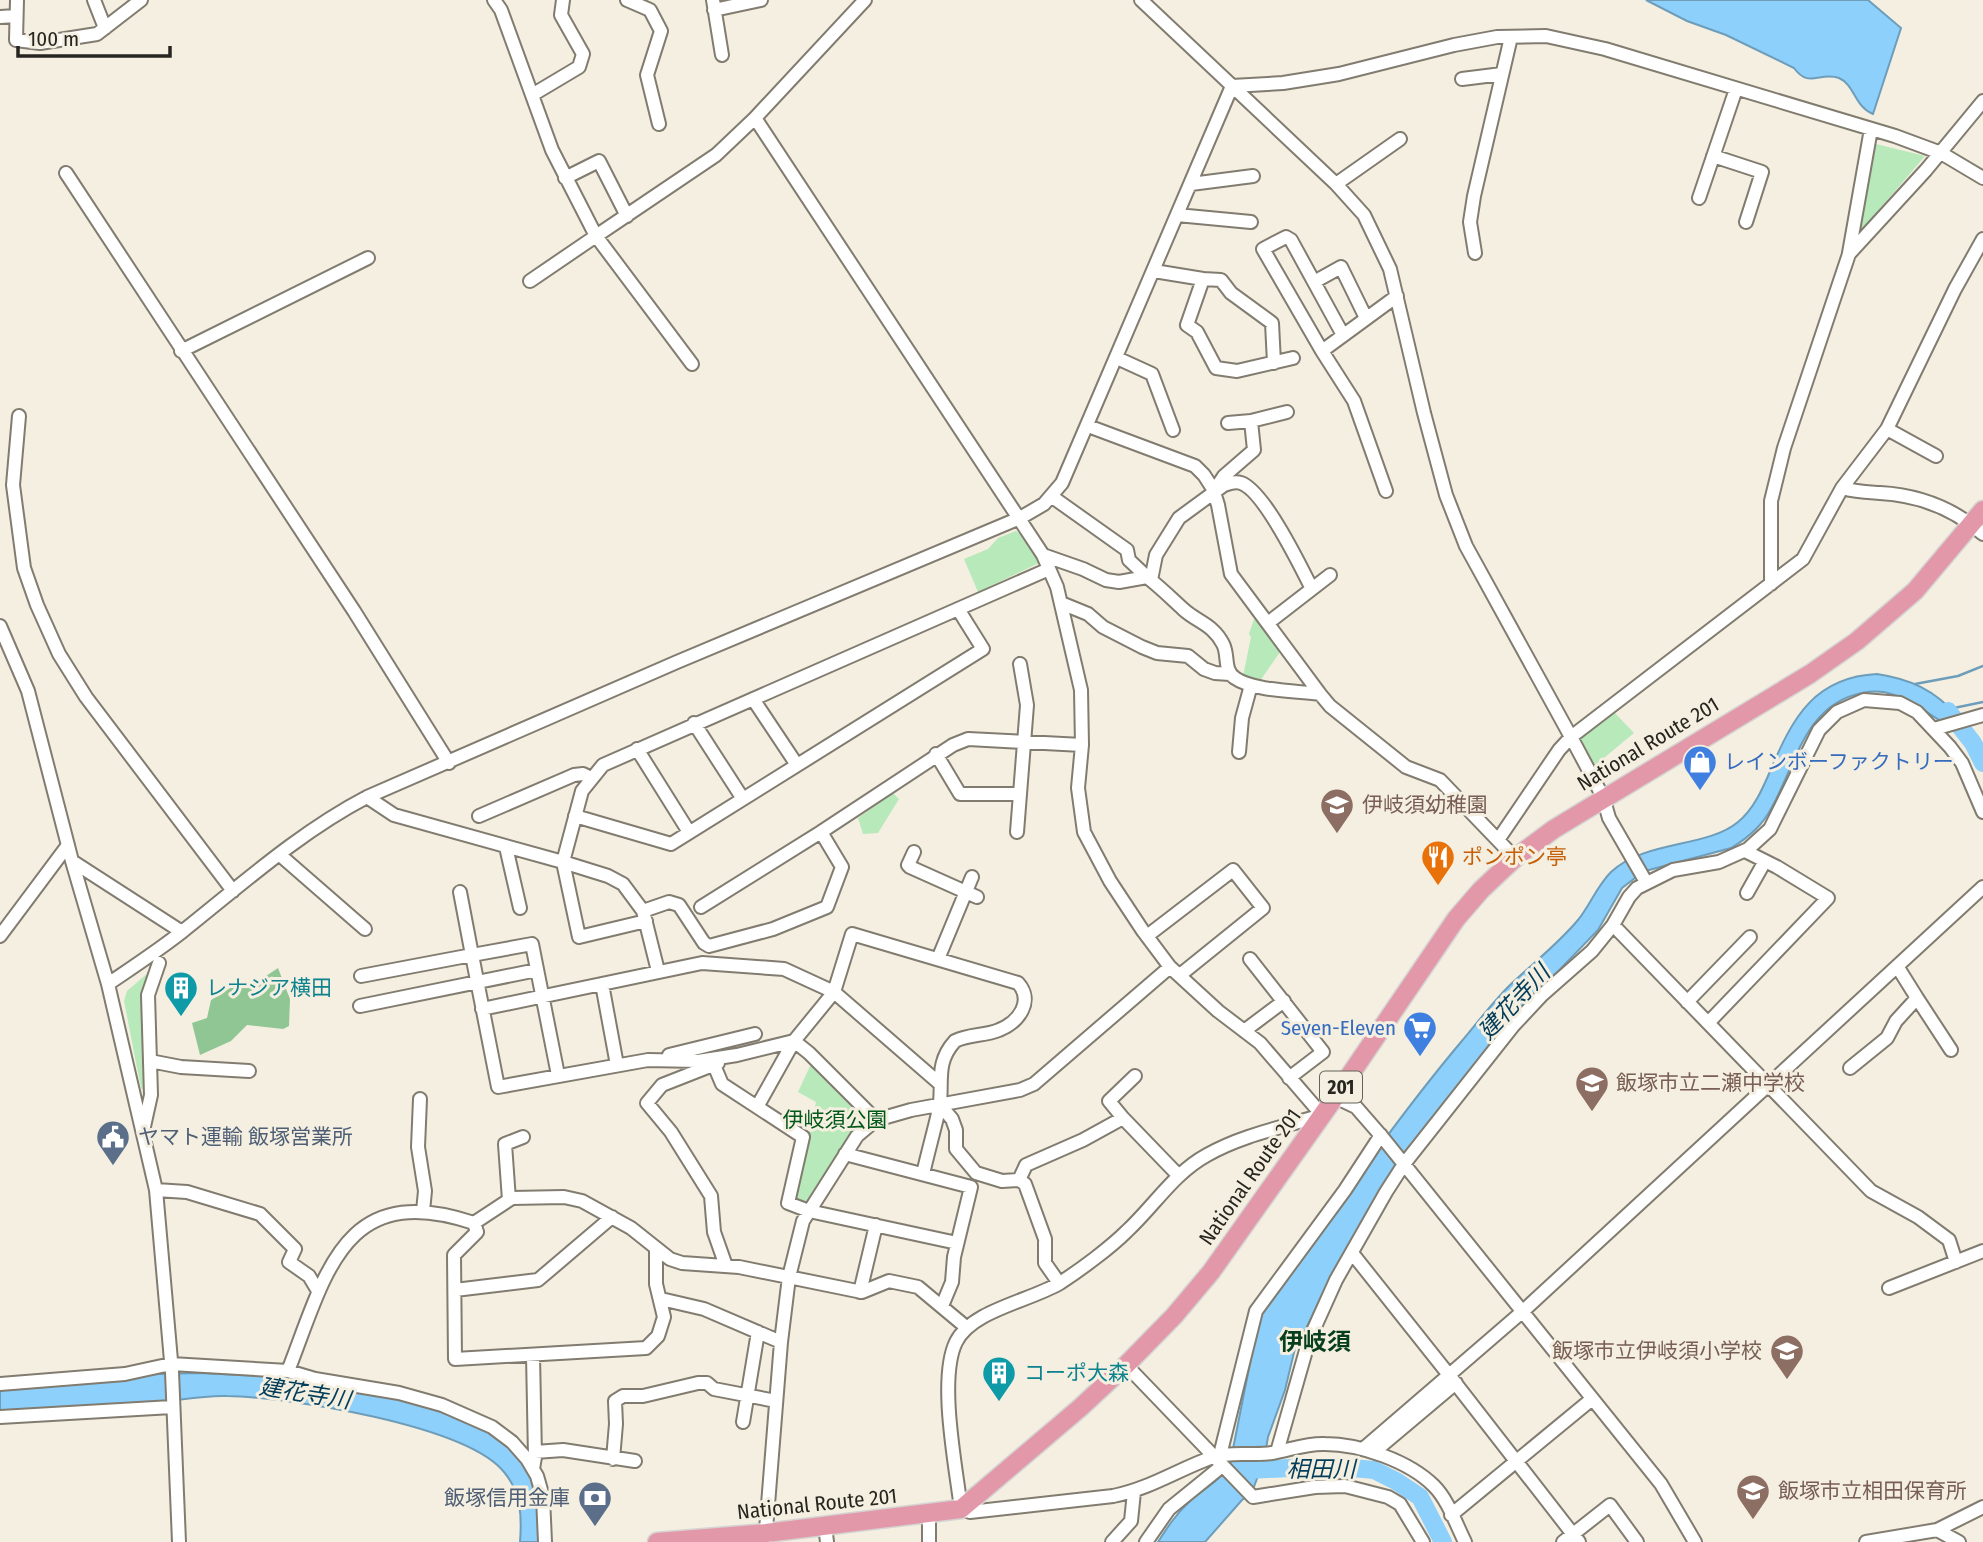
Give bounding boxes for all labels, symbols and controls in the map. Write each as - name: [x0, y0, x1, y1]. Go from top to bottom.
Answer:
- scale bar: [18, 14, 170, 58]
- text: 100 m: [28, 26, 79, 52]
- street label: National Route 201: [1572, 691, 1724, 797]
- shop icon: レインボーファクトリー: [1681, 743, 1719, 792]
- place label: レインボーファクトリー: [1724, 749, 1954, 775]
- school or university icon: 伊岐須幼稚園: [1318, 786, 1356, 835]
- place label: 伊岐須幼稚園: [1362, 792, 1488, 818]
- restaurant icon: ポンポン亭: [1419, 838, 1457, 887]
- place label: ポンポン亭: [1462, 844, 1567, 870]
- water label: 建花寺川: [1472, 957, 1558, 1045]
- building icon: レナジア横田: [162, 969, 200, 1018]
- place label: レナジア横田: [206, 975, 332, 1001]
- supermarket icon: Seven-Eleven: [1401, 1009, 1439, 1058]
- place label: Seven-Eleven: [1281, 1015, 1396, 1041]
- school or university icon: 飯塚市立二瀬中学校: [1573, 1064, 1611, 1113]
- place label: 飯塚市立二瀬中学校: [1616, 1070, 1805, 1096]
- road number: 201: [1320, 1072, 1362, 1102]
- street label: National Route 201: [1193, 1104, 1307, 1250]
- park label: 伊岐須公園: [783, 1107, 888, 1133]
- public building icon: ヤマト運輸 飯塚営業所: [94, 1118, 132, 1167]
- place label: ヤマト運輸 飯塚営業所: [138, 1124, 353, 1150]
- district label: 伊岐須: [1279, 1328, 1351, 1356]
- school or university icon: 飯塚市立伊岐須小学校: [1768, 1332, 1806, 1381]
- place label: 飯塚市立伊岐須小学校: [1552, 1338, 1762, 1364]
- building icon: コーポ大森: [980, 1354, 1018, 1403]
- place label: コーポ大森: [1024, 1360, 1129, 1386]
- water label: 建花寺川: [257, 1372, 356, 1414]
- water label: 相田川: [1287, 1455, 1359, 1483]
- school or university icon: 飯塚市立相田保育所: [1734, 1472, 1772, 1521]
- place label: 飯塚市立相田保育所: [1778, 1478, 1967, 1504]
- bank icon: 飯塚信用金庫: [576, 1479, 614, 1528]
- street label: National Route 201: [736, 1483, 898, 1525]
- place label: 飯塚信用金庫: [444, 1485, 570, 1511]

